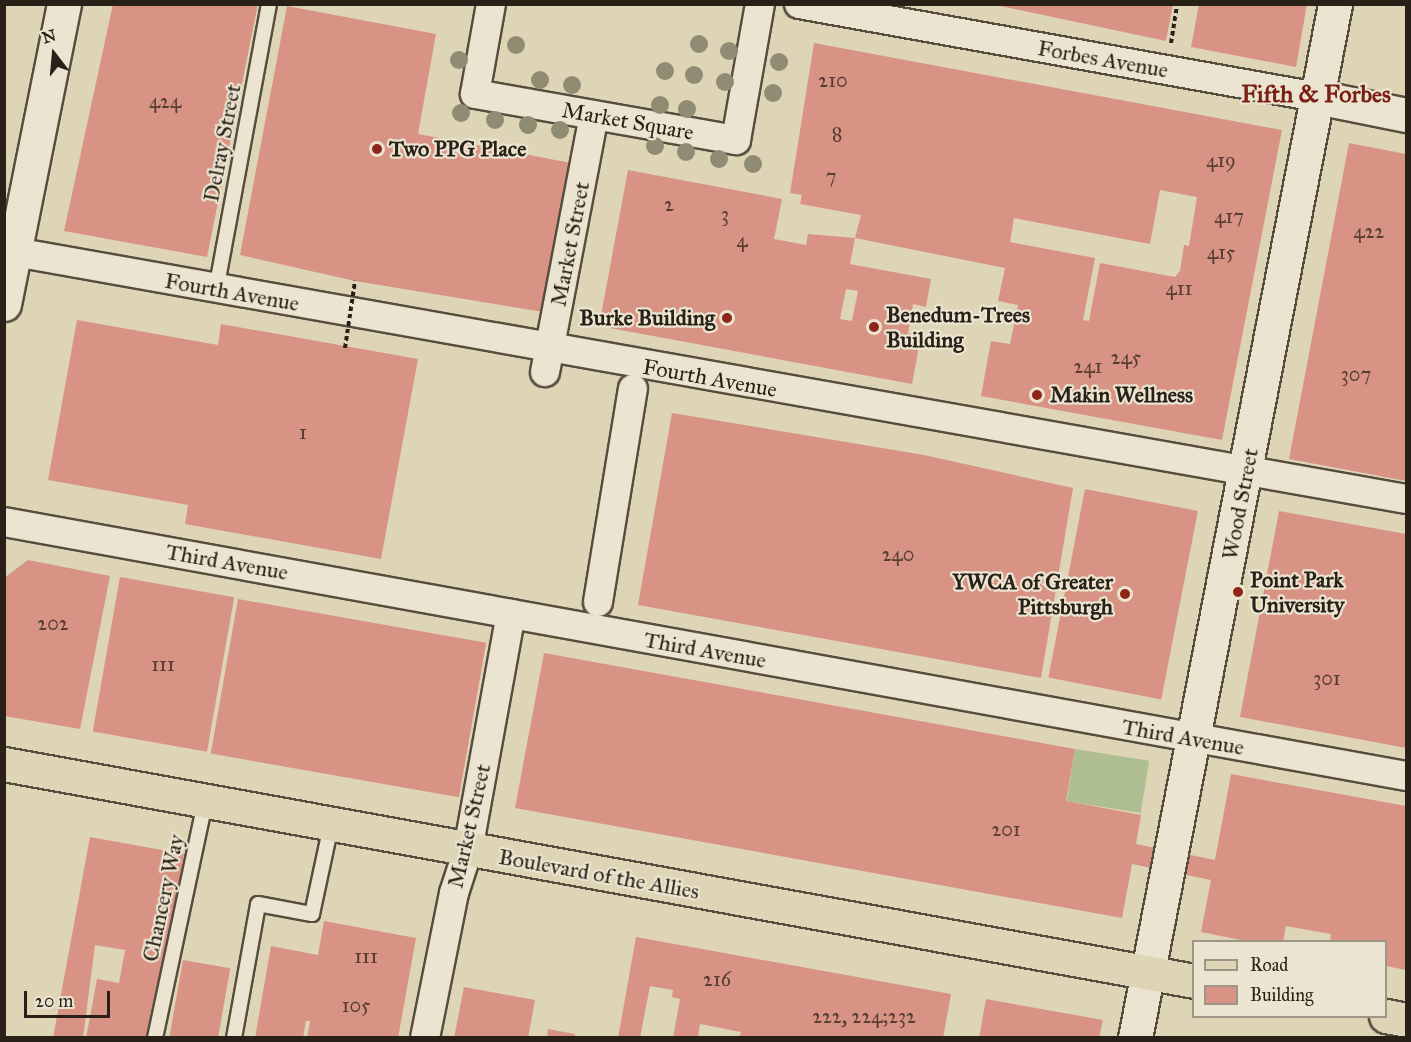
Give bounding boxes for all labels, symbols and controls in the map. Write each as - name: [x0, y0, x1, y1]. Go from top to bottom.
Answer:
- north arrow: [24, 24, 84, 84]
- text: N: [40, 25, 58, 47]
- street label: Forbes Avenue: [1036, 35, 1170, 83]
- house number: 210: [818, 68, 848, 92]
- district label: Fifth & Forbes: [1241, 81, 1391, 109]
- street label: Delray Street: [198, 82, 246, 204]
- house number: 424: [149, 89, 181, 113]
- street label: Market Square: [560, 96, 696, 146]
- house number: 8: [832, 122, 842, 146]
- place label: Two PPG Place: [389, 136, 526, 162]
- marker: Two PPG Place: [370, 142, 384, 156]
- house number: 419: [1206, 148, 1236, 172]
- house number: 7: [826, 164, 836, 188]
- street label: Market Street: [545, 179, 595, 309]
- house number: 2: [664, 192, 674, 216]
- house number: 3: [721, 202, 729, 226]
- house number: 417: [1214, 204, 1244, 228]
- house number: 422: [1354, 219, 1384, 243]
- house number: 4: [736, 228, 748, 252]
- house number: 415: [1207, 240, 1235, 264]
- street label: Fourth Avenue: [163, 267, 301, 317]
- house number: 411: [1166, 276, 1192, 300]
- place label: Benedum-Trees Building: [886, 301, 1030, 352]
- place label: Burke Building: [579, 305, 715, 331]
- marker: Burke Building: [720, 311, 734, 325]
- marker: Benedum-Trees Building: [867, 320, 881, 334]
- house number: 245: [1111, 345, 1141, 369]
- street label: Fourth Avenue: [641, 353, 779, 403]
- house number: 241: [1074, 354, 1102, 378]
- house number: 307: [1341, 362, 1371, 386]
- place label: Makin Wellness: [1050, 382, 1193, 408]
- marker: Makin Wellness: [1028, 386, 1046, 404]
- house number: 1: [299, 420, 307, 444]
- street label: Wood Street: [1216, 446, 1264, 562]
- street label: Third Avenue: [164, 538, 290, 586]
- house number: 240: [882, 542, 914, 566]
- place label: Point Park University: [1250, 566, 1344, 618]
- place label: YWCA of Greater Pittsburgh: [952, 568, 1113, 620]
- marker: Point Park University: [1231, 585, 1245, 599]
- marker: YWCA of Greater Pittsburgh: [1118, 587, 1132, 601]
- house number: 202: [37, 611, 69, 635]
- street label: Third Avenue: [642, 626, 768, 674]
- house number: 111: [151, 652, 175, 676]
- house number: 301: [1313, 666, 1341, 690]
- street label: Third Avenue: [1120, 713, 1246, 761]
- street label: Market Street: [442, 761, 496, 891]
- house number: 201: [991, 817, 1021, 841]
- street label: Chancery Way: [137, 832, 189, 964]
- street label: Boulevard of the Allies: [497, 843, 701, 905]
- legend: [1192, 940, 1387, 1018]
- house number: 111: [354, 944, 378, 968]
- text: Road: [1250, 954, 1288, 976]
- house number: 216: [703, 967, 731, 991]
- scale bar: [27, 979, 112, 1017]
- text: Building: [1250, 984, 1313, 1006]
- text: 20 m: [35, 990, 73, 1012]
- house number: 105: [342, 993, 370, 1017]
- house number: 222, 224;232: [812, 1004, 916, 1028]

